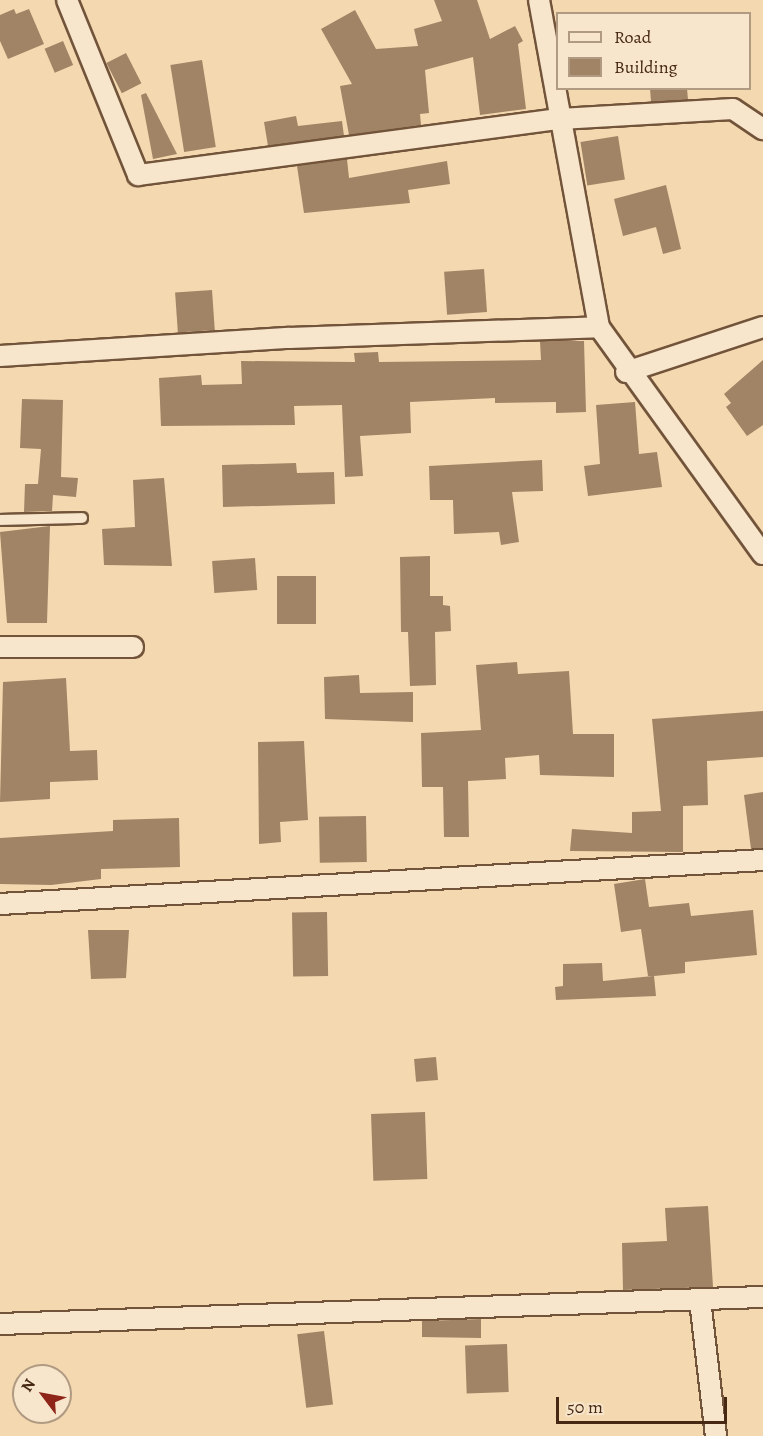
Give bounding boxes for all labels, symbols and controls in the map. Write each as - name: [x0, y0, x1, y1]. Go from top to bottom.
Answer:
- legend: [556, 12, 751, 90]
- text: Road: [614, 25, 651, 49]
- text: Building: [614, 55, 678, 79]
- north arrow: [12, 1364, 72, 1424]
- text: N: [16, 1375, 41, 1396]
- scale bar: [559, 1385, 730, 1423]
- text: 50 m: [567, 1395, 603, 1419]

